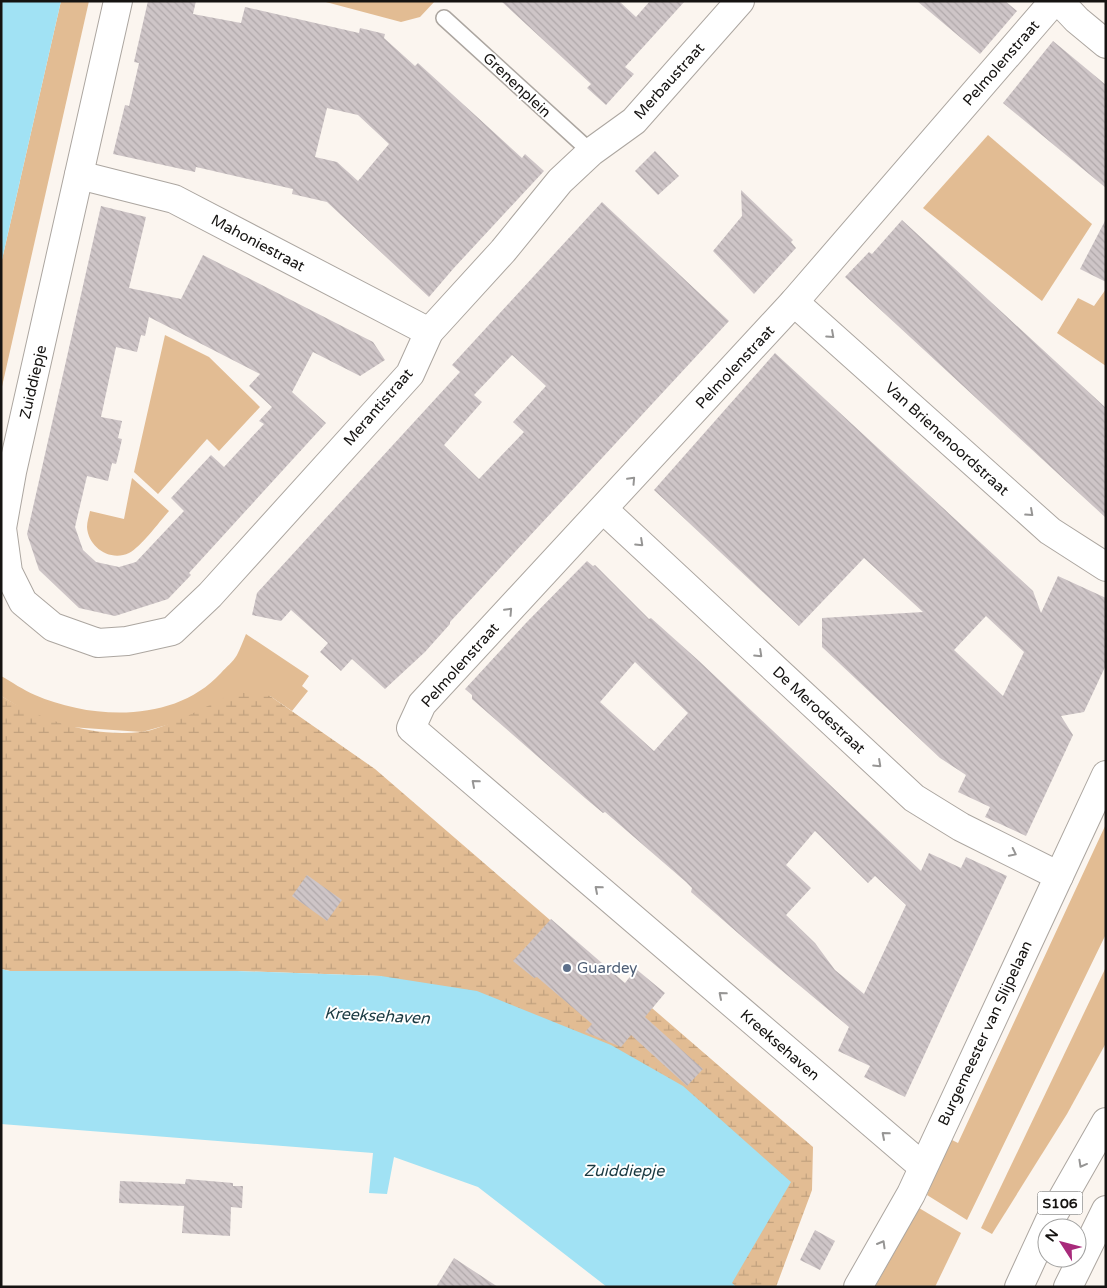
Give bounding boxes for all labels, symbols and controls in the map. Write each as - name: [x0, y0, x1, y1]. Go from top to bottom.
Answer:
- street label: Pelmolenstraat: [959, 16, 1043, 109]
- street label: Merbaustraat: [630, 39, 708, 123]
- street label: Grenenplein: [479, 49, 555, 121]
- street label: Mahoniestraat: [208, 211, 308, 275]
- street label: Pelmolenstraat: [692, 321, 778, 412]
- one-way arrow: [825, 329, 834, 338]
- street label: Zuiddiepje: [16, 343, 50, 421]
- street label: Merantistraat: [340, 365, 417, 449]
- street label: Van Brienenoordstraat: [881, 379, 1013, 500]
- one-way arrow: [626, 476, 635, 485]
- one-way arrow: [1024, 507, 1033, 516]
- one-way arrow: [634, 537, 643, 546]
- one-way arrow: [503, 608, 512, 617]
- street label: Pelmolenstraat: [417, 619, 503, 711]
- one-way arrow: [753, 648, 762, 657]
- street label: De Merodestraat: [769, 663, 869, 758]
- one-way arrow: [872, 758, 881, 767]
- one-way arrow: [471, 780, 480, 789]
- one-way arrow: [1007, 847, 1016, 857]
- one-way arrow: [595, 886, 604, 895]
- street label: Burgemeester van Slijpelaan: [934, 938, 1036, 1128]
- place label: Guardey: [577, 959, 637, 977]
- marker: Guardey: [561, 962, 573, 974]
- one-way arrow: [718, 991, 727, 1000]
- water label: Kreeksehaven: [324, 1003, 432, 1029]
- street label: Kreeksehaven: [737, 1006, 823, 1084]
- one-way arrow: [882, 1132, 891, 1140]
- one-way arrow: [1078, 1159, 1088, 1168]
- water label: Zuiddiepje: [584, 1161, 665, 1181]
- road number: S106: [1038, 1192, 1082, 1214]
- north arrow: [1037, 1218, 1087, 1268]
- text: N: [1042, 1226, 1062, 1245]
- one-way arrow: [876, 1241, 886, 1250]

